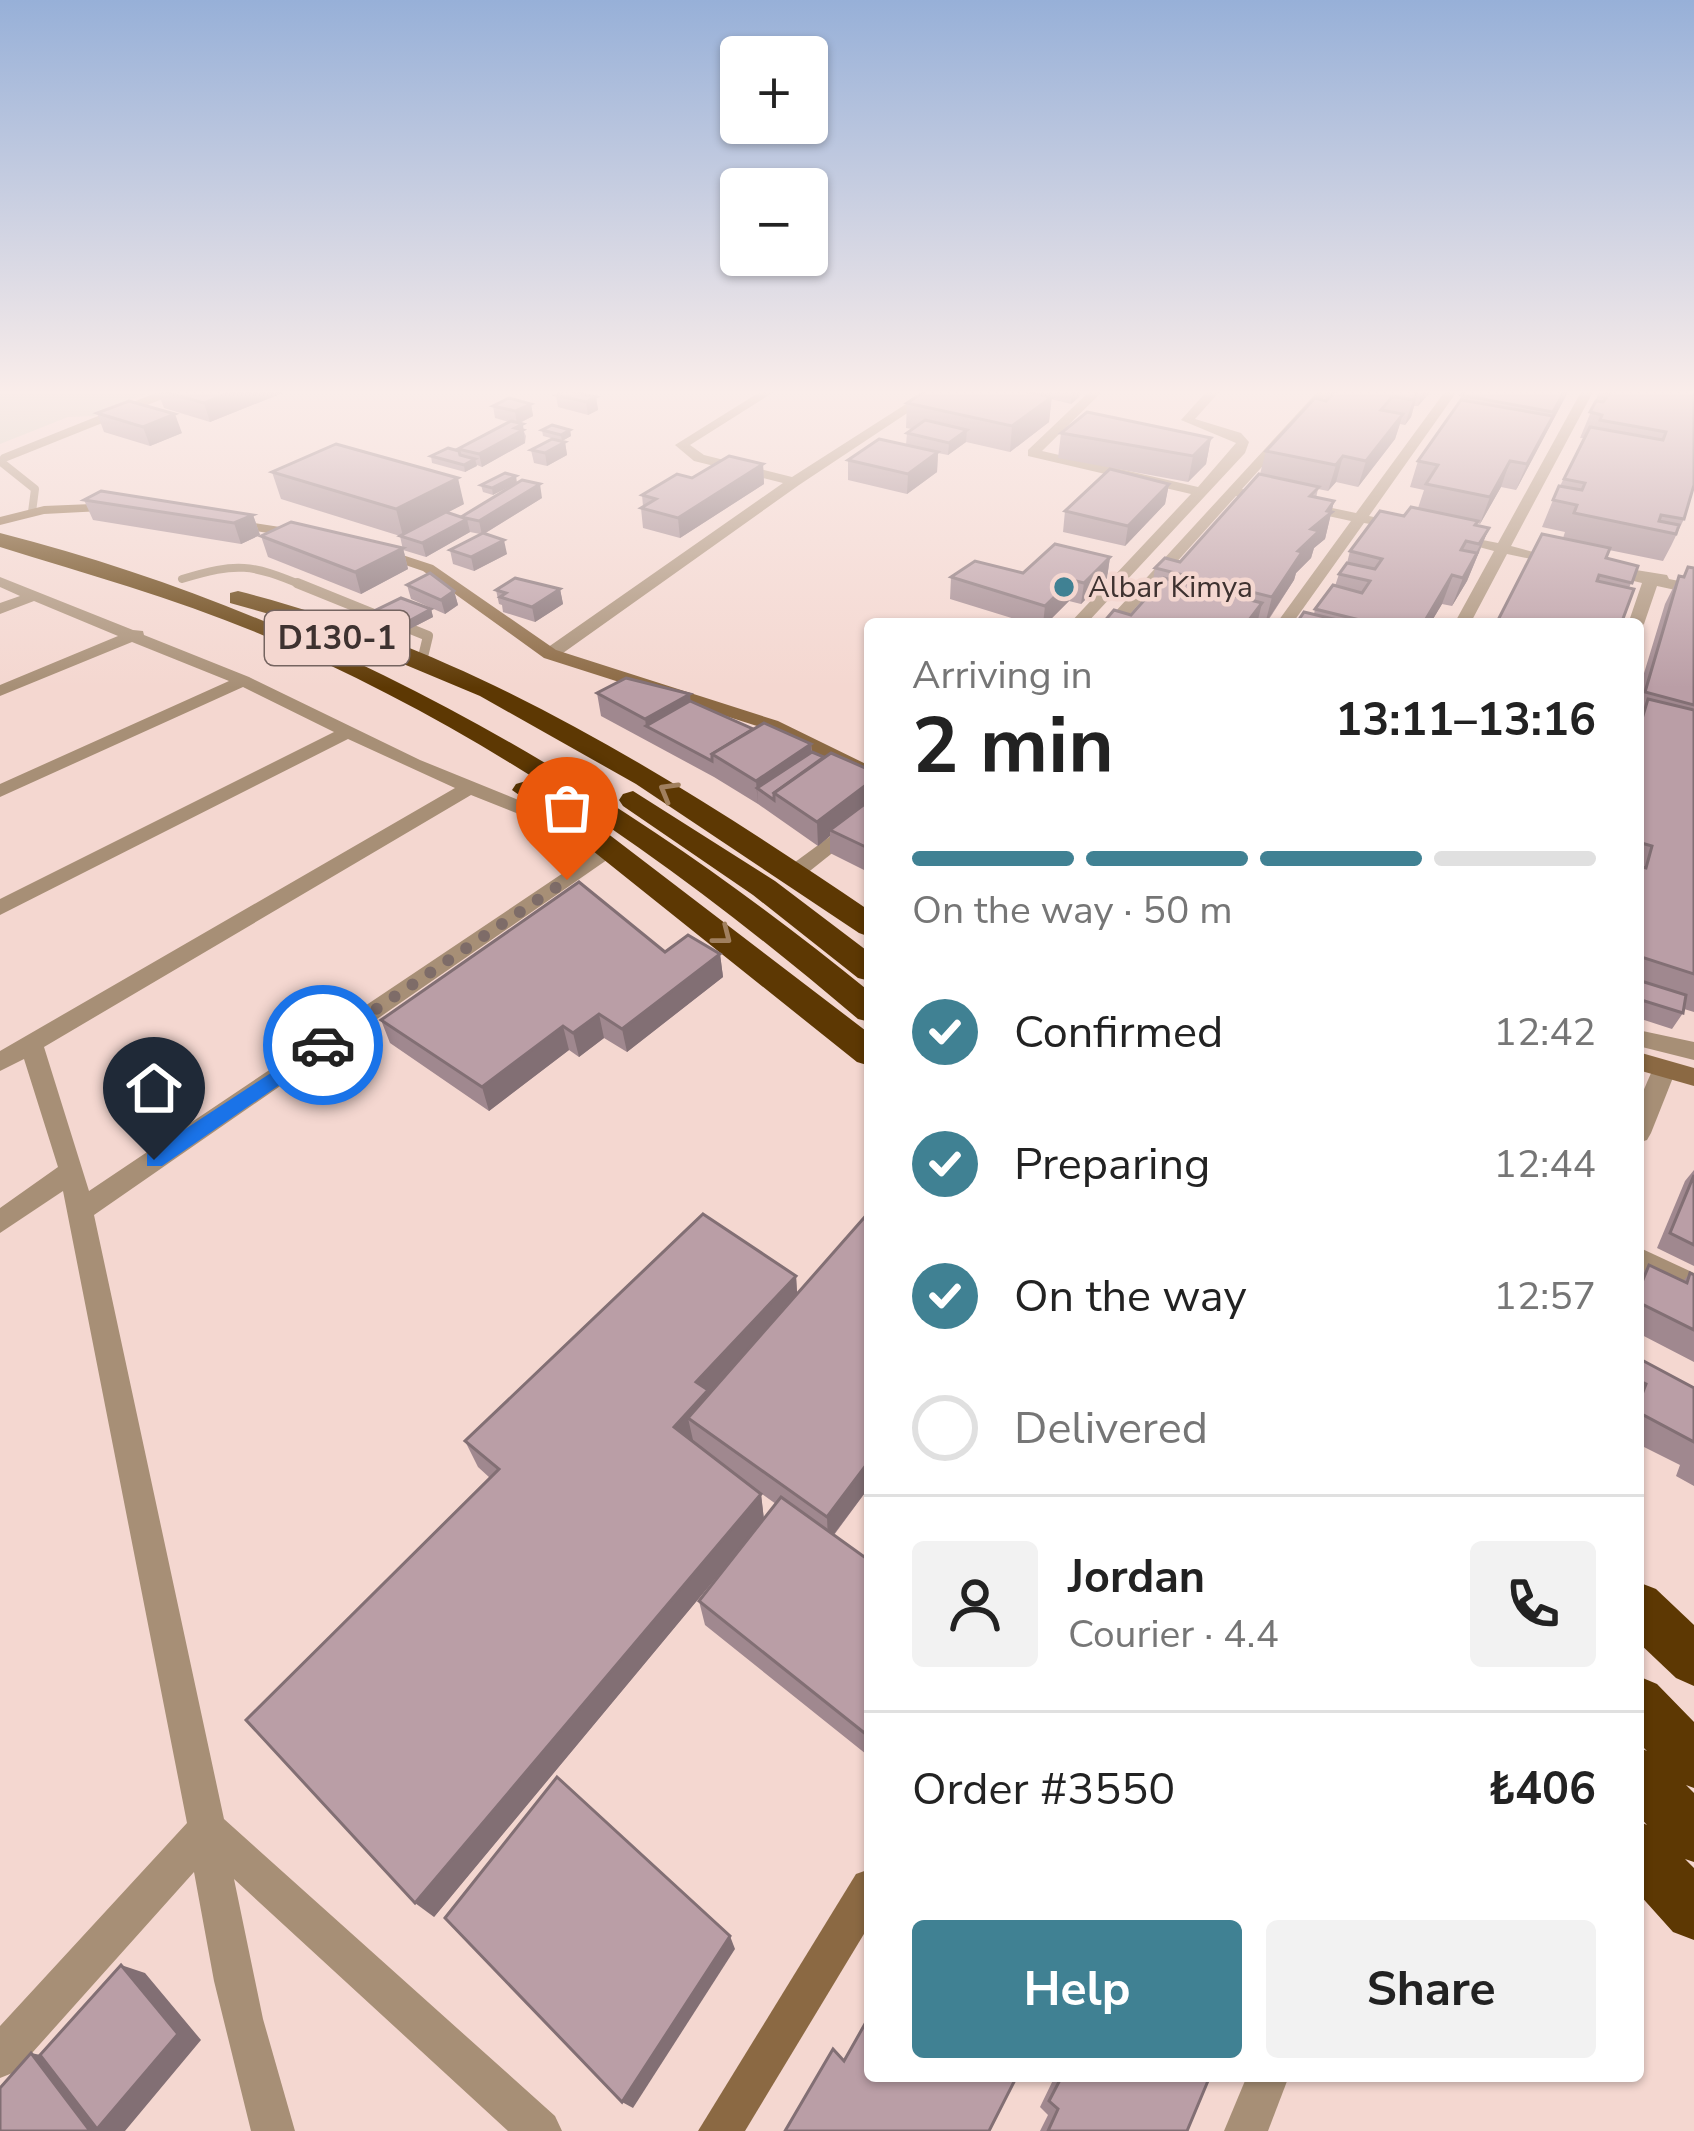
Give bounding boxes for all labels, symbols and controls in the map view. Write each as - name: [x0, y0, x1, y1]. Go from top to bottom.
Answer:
- map controls: [720, 36, 828, 276]
- button: +: [720, 36, 828, 144]
- button: −: [720, 168, 828, 276]
- place label: Albar Kimya: [1088, 567, 1253, 608]
- marker: Albar Kimya: [1051, 574, 1077, 600]
- road number: D130-1: [265, 611, 409, 665]
- text: Arriving in: [912, 649, 1093, 702]
- text: 13:11–13:16: [1335, 690, 1596, 751]
- text: 2 min: [912, 693, 1114, 800]
- pin: [516, 757, 618, 880]
- icon: bag: [534, 775, 600, 841]
- one-way arrow: [659, 782, 681, 805]
- text: On the way · 50 m: [912, 884, 1233, 937]
- one-way arrow: [710, 922, 732, 944]
- courier: [263, 985, 383, 1105]
- icon: check: [912, 999, 978, 1065]
- text: Confirmed: [1014, 1002, 1223, 1063]
- text: 12:42: [1494, 1006, 1596, 1059]
- icon: car: [290, 1012, 356, 1078]
- pin: [103, 1037, 205, 1160]
- icon: home: [121, 1055, 187, 1121]
- icon: check: [912, 1131, 978, 1197]
- text: Preparing: [1014, 1134, 1210, 1195]
- text: 12:44: [1494, 1138, 1596, 1191]
- icon: check: [912, 1263, 978, 1329]
- text: On the way: [1014, 1266, 1247, 1327]
- text: 12:57: [1494, 1270, 1596, 1323]
- text: Delivered: [1014, 1398, 1208, 1459]
- button: person: [912, 1541, 1038, 1667]
- button: phone: [1470, 1541, 1596, 1667]
- text: Jordan: [1068, 1547, 1205, 1608]
- text: Courier · 4.4: [1068, 1608, 1279, 1661]
- text: Order #3550: [912, 1759, 1175, 1820]
- text: ₺406: [1488, 1759, 1596, 1820]
- button: Help: [912, 1920, 1242, 2058]
- button: Share: [1266, 1920, 1596, 2058]

